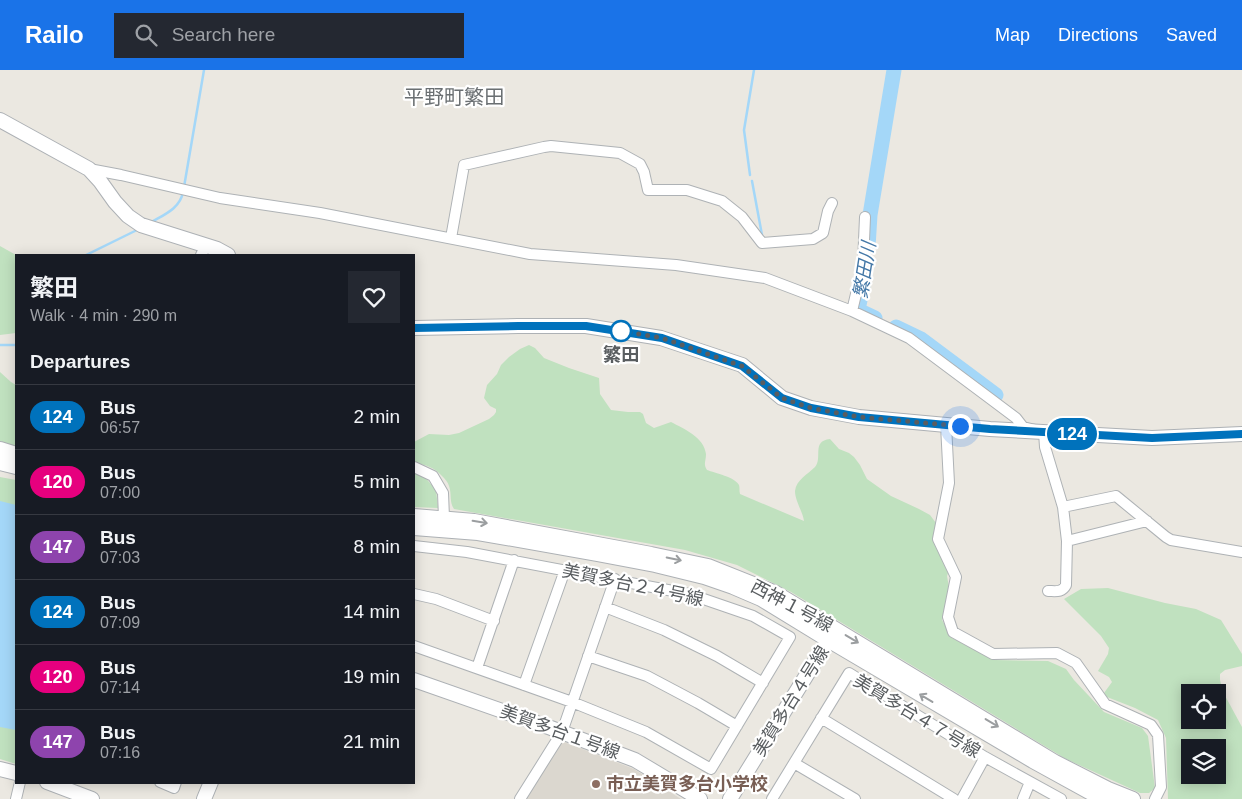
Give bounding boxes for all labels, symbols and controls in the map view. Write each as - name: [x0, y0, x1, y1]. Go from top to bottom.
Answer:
- search box: [114, 13, 464, 58]
- text: Railo: [25, 21, 84, 48]
- icon: search: [132, 21, 160, 49]
- text: Search here: [172, 24, 275, 45]
- text: Map: [995, 25, 1030, 45]
- text: Directions: [1058, 25, 1138, 45]
- text: Saved: [1166, 25, 1217, 45]
- district label: 平野町繁田: [404, 86, 504, 108]
- water label: 繁田川: [850, 238, 880, 300]
- button: heart: [348, 271, 400, 323]
- text: 繁田: [30, 274, 78, 301]
- text: Walk · 4 min · 290 m: [30, 307, 177, 324]
- marker: 繁田: [610, 320, 632, 342]
- place label: 繁田: [603, 344, 639, 365]
- text: Departures: [30, 351, 130, 372]
- text: Bus: [100, 397, 136, 418]
- text: 2 min: [354, 406, 400, 427]
- text: 124: [42, 407, 73, 427]
- your location: [948, 414, 973, 439]
- line badge: 124: [1043, 418, 1101, 450]
- text: 06:57: [100, 419, 140, 436]
- text: 124: [1057, 424, 1087, 444]
- text: Bus: [100, 462, 136, 483]
- text: 5 min: [354, 471, 400, 492]
- text: 120: [42, 472, 73, 492]
- text: 07:00: [100, 484, 140, 501]
- one-way arrow: [471, 518, 487, 528]
- text: Bus: [100, 527, 136, 548]
- text: 8 min: [354, 536, 400, 557]
- text: 147: [42, 537, 73, 557]
- text: 07:03: [100, 549, 140, 566]
- one-way arrow: [665, 554, 681, 564]
- street label: 美賀多台２４号線: [560, 560, 706, 610]
- street label: 西神１号線: [748, 576, 836, 636]
- text: Bus: [100, 592, 136, 613]
- text: 14 min: [343, 601, 400, 622]
- text: 124: [42, 602, 73, 622]
- text: 07:09: [100, 614, 140, 631]
- one-way arrow: [845, 635, 859, 645]
- street label: 美賀多台４号線: [749, 642, 833, 760]
- text: Bus: [100, 657, 136, 678]
- text: 19 min: [343, 666, 400, 687]
- text: 120: [42, 667, 73, 687]
- street label: 美賀多台４７号線: [850, 670, 984, 762]
- text: 07:14: [100, 679, 140, 696]
- map controls: [1181, 684, 1226, 784]
- button: locate: [1181, 684, 1226, 729]
- one-way arrow: [920, 693, 934, 703]
- street label: 美賀多台１号線: [497, 701, 623, 763]
- one-way arrow: [984, 719, 998, 729]
- text: Bus: [100, 722, 136, 743]
- text: 21 min: [343, 731, 400, 752]
- text: 147: [42, 732, 73, 752]
- button: layers: [1181, 739, 1226, 784]
- text: 07:16: [100, 744, 140, 761]
- place label: 市立美賀多台小学校: [606, 774, 768, 794]
- marker: 市立美賀多台小学校: [590, 778, 602, 790]

